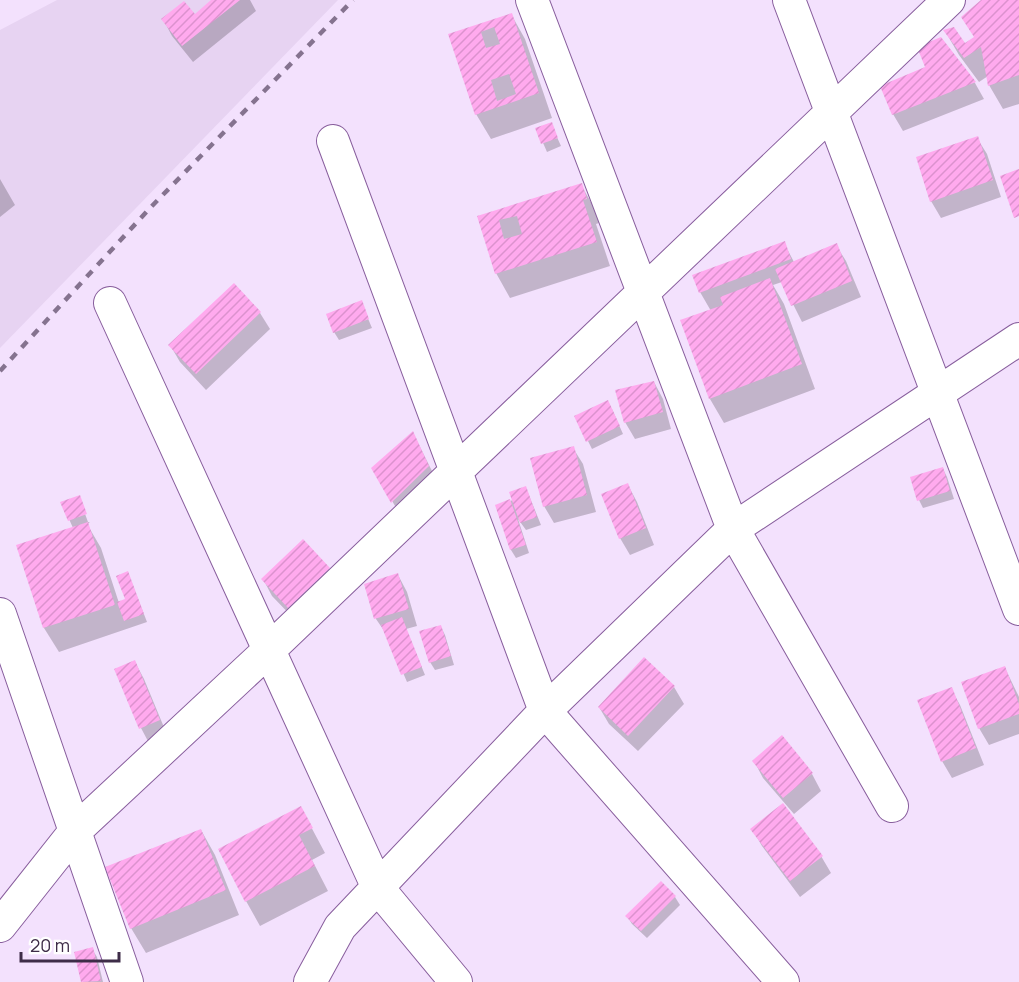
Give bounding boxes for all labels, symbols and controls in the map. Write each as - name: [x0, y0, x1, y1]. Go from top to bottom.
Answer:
- scale bar: [21, 925, 118, 963]
- text: 20 m: [30, 933, 70, 957]

